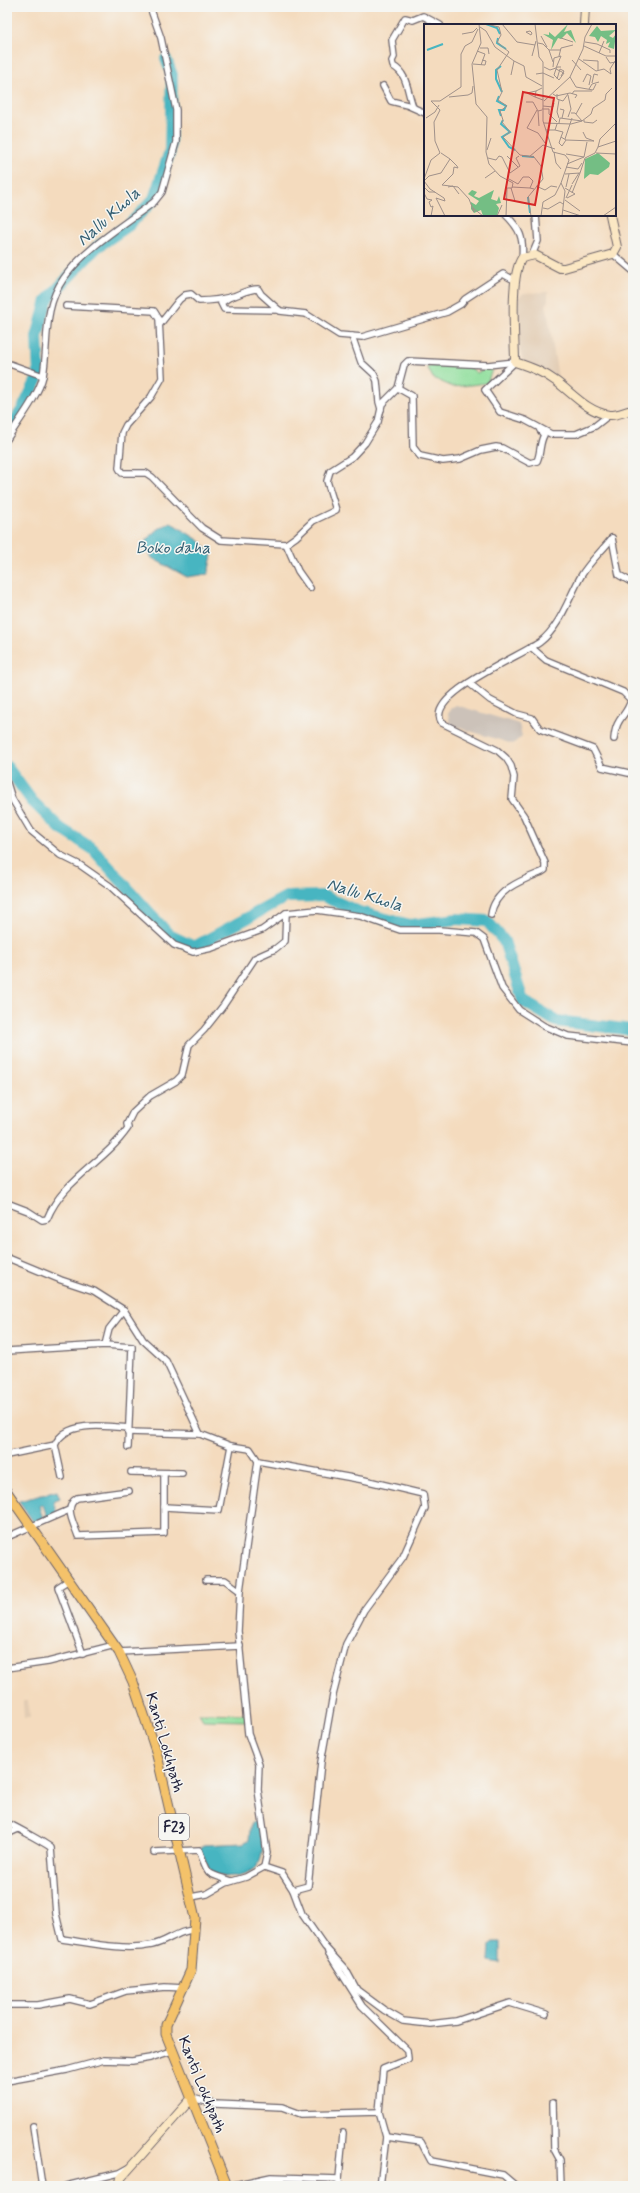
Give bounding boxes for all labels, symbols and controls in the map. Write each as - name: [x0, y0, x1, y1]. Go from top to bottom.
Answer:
- inset map: [424, 24, 616, 216]
- water label: Nallu Khola: [72, 182, 145, 251]
- water label: Boko daha: [136, 537, 211, 559]
- water label: Nallu Khola: [324, 873, 405, 917]
- street label: Kanti Lokhpath: [140, 1690, 189, 1795]
- road number: F23: [159, 1814, 189, 1840]
- street label: Kanti Lokhpath: [173, 2033, 231, 2136]

